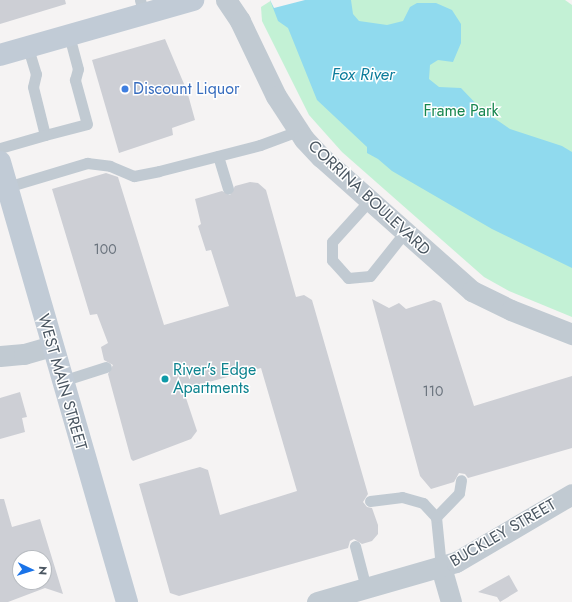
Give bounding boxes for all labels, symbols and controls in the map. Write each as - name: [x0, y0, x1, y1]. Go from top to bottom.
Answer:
- water label: Fox River: [331, 65, 395, 85]
- place label: Discount Liquor: [133, 79, 239, 99]
- marker: Discount Liquor: [120, 84, 130, 94]
- park label: Frame Park: [424, 101, 498, 121]
- street label: CORRINA BOULEVARD: [304, 136, 434, 260]
- house number: 100: [93, 241, 117, 257]
- street label: WEST MAIN STREET: [33, 312, 91, 452]
- place label: River's Edge Apartments: [173, 360, 256, 398]
- marker: River's Edge Apartments: [160, 374, 170, 384]
- house number: 110: [423, 383, 443, 399]
- street label: BUCKLEY STREET: [447, 495, 559, 571]
- north arrow: [12, 550, 52, 590]
- text: N: [35, 566, 51, 576]

